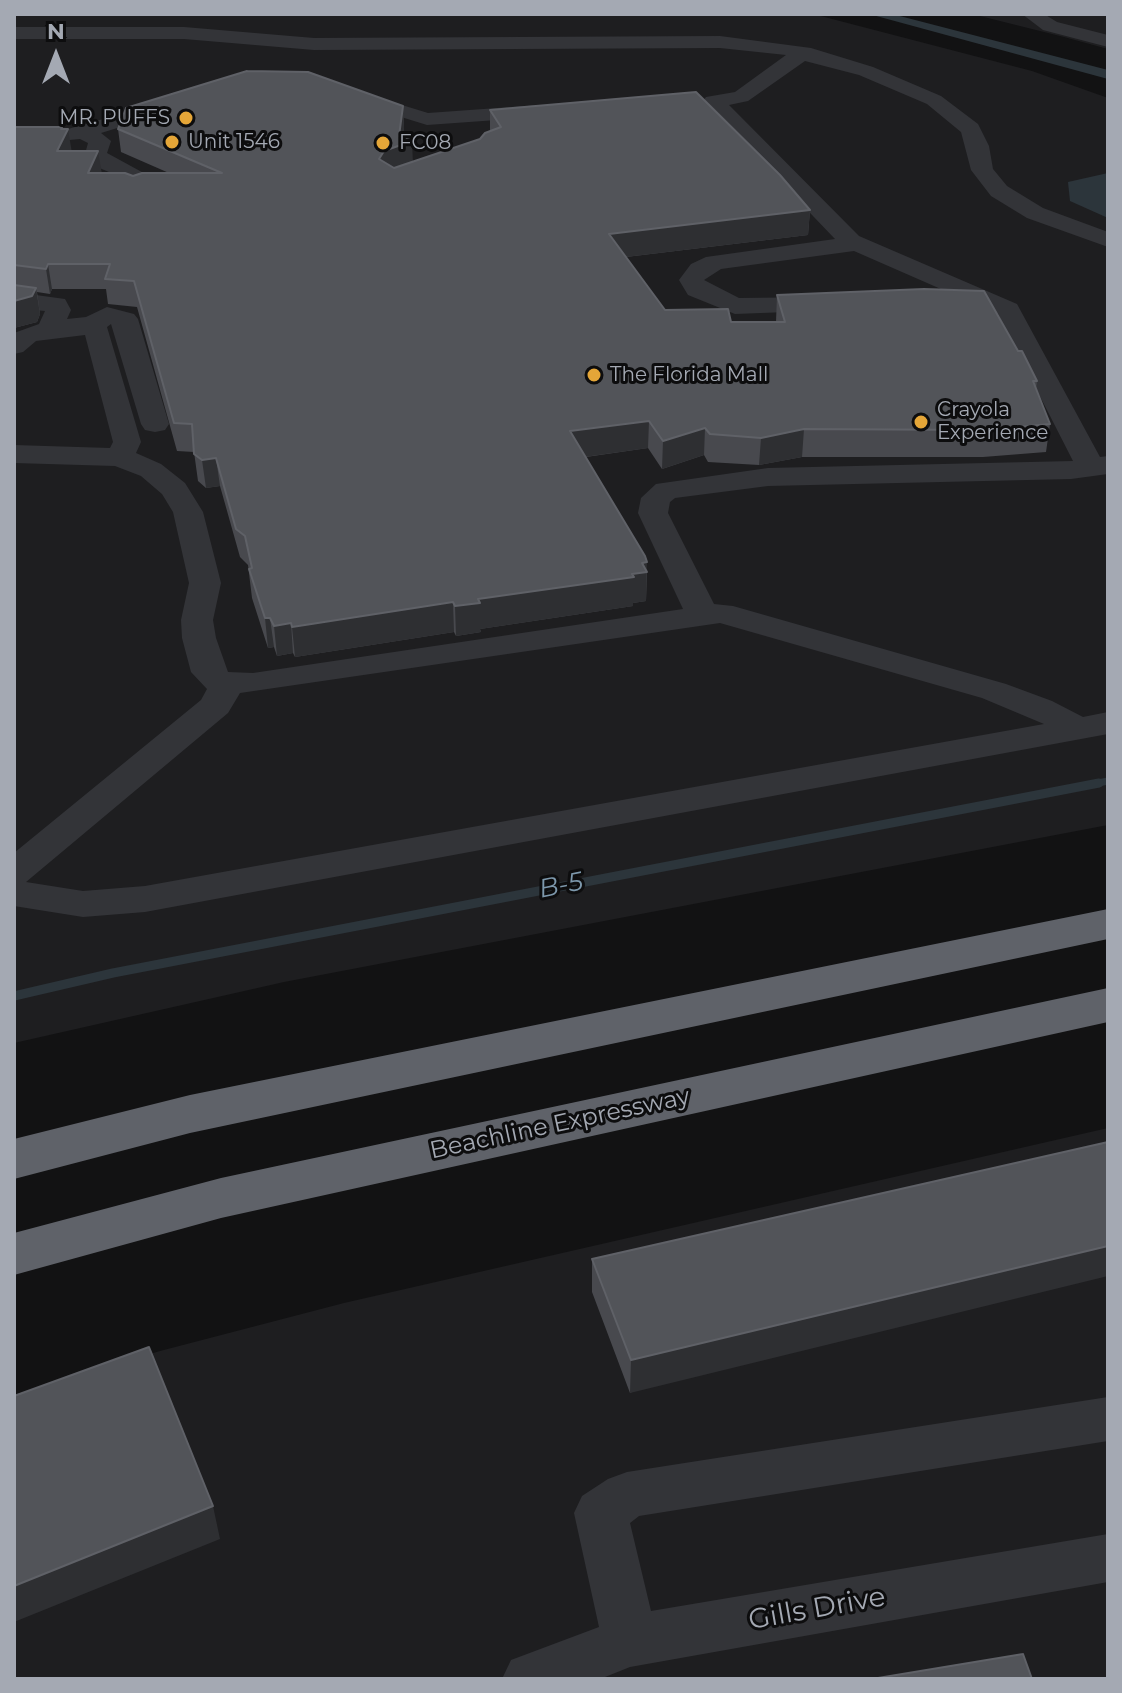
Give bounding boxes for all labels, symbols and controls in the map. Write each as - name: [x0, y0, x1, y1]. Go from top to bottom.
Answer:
- north arrow: [16, 16, 96, 96]
- text: N: [47, 18, 65, 45]
- place label: MR. PUFFS: [59, 106, 170, 130]
- marker: MR. PUFFS: [177, 109, 195, 127]
- place label: Unit 1546: [188, 130, 280, 154]
- place label: FC08: [399, 131, 451, 155]
- marker: Unit 1546: [163, 133, 181, 151]
- marker: FC08: [374, 134, 392, 152]
- place label: The Florida Mall: [610, 363, 768, 387]
- marker: The Florida Mall: [585, 366, 603, 384]
- place label: Crayola Experience: [937, 398, 1048, 445]
- marker: Crayola Experience: [912, 413, 930, 431]
- water label: B-5: [536, 866, 586, 906]
- street label: Beachline Expressway: [427, 1082, 693, 1166]
- street label: Gills Drive: [746, 1580, 888, 1638]

